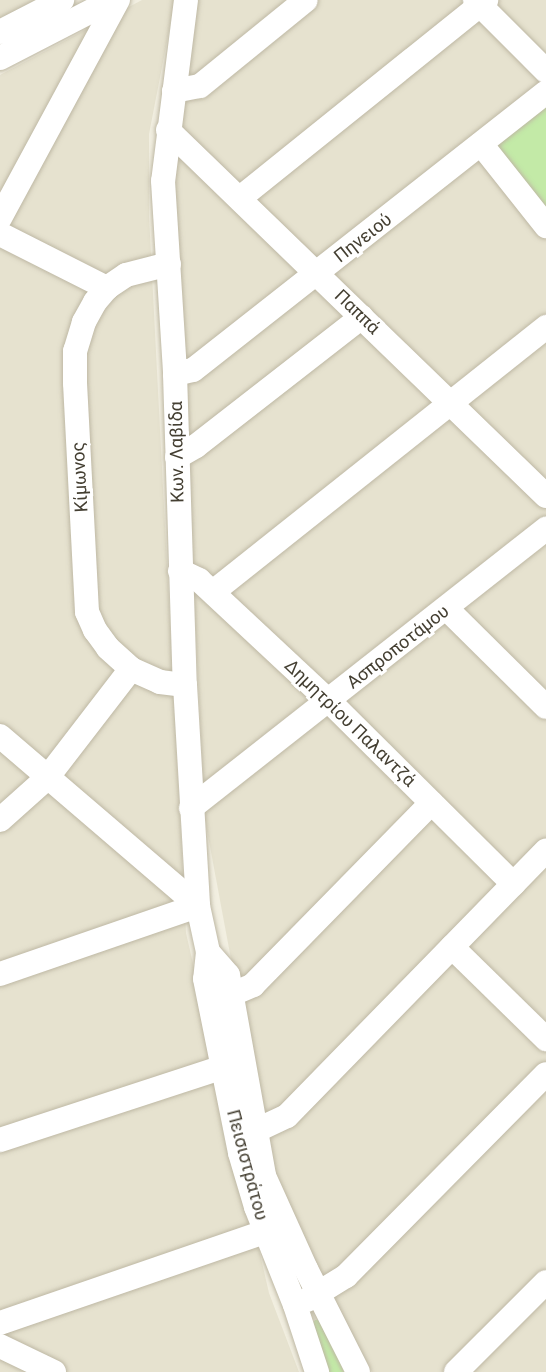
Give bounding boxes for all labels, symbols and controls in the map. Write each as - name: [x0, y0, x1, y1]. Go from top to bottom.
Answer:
- street label: Πηνειού: [330, 209, 396, 267]
- street label: Παππά: [330, 285, 384, 339]
- street label: Κων. Λαβίδα: [165, 401, 189, 503]
- street label: Κίμωνος: [67, 441, 93, 513]
- street label: Ασπροποτάμου: [343, 600, 453, 694]
- street label: Δημητρίου Παλαντζά: [280, 655, 420, 791]
- street label: Πεισιστράτου: [222, 1107, 272, 1223]

